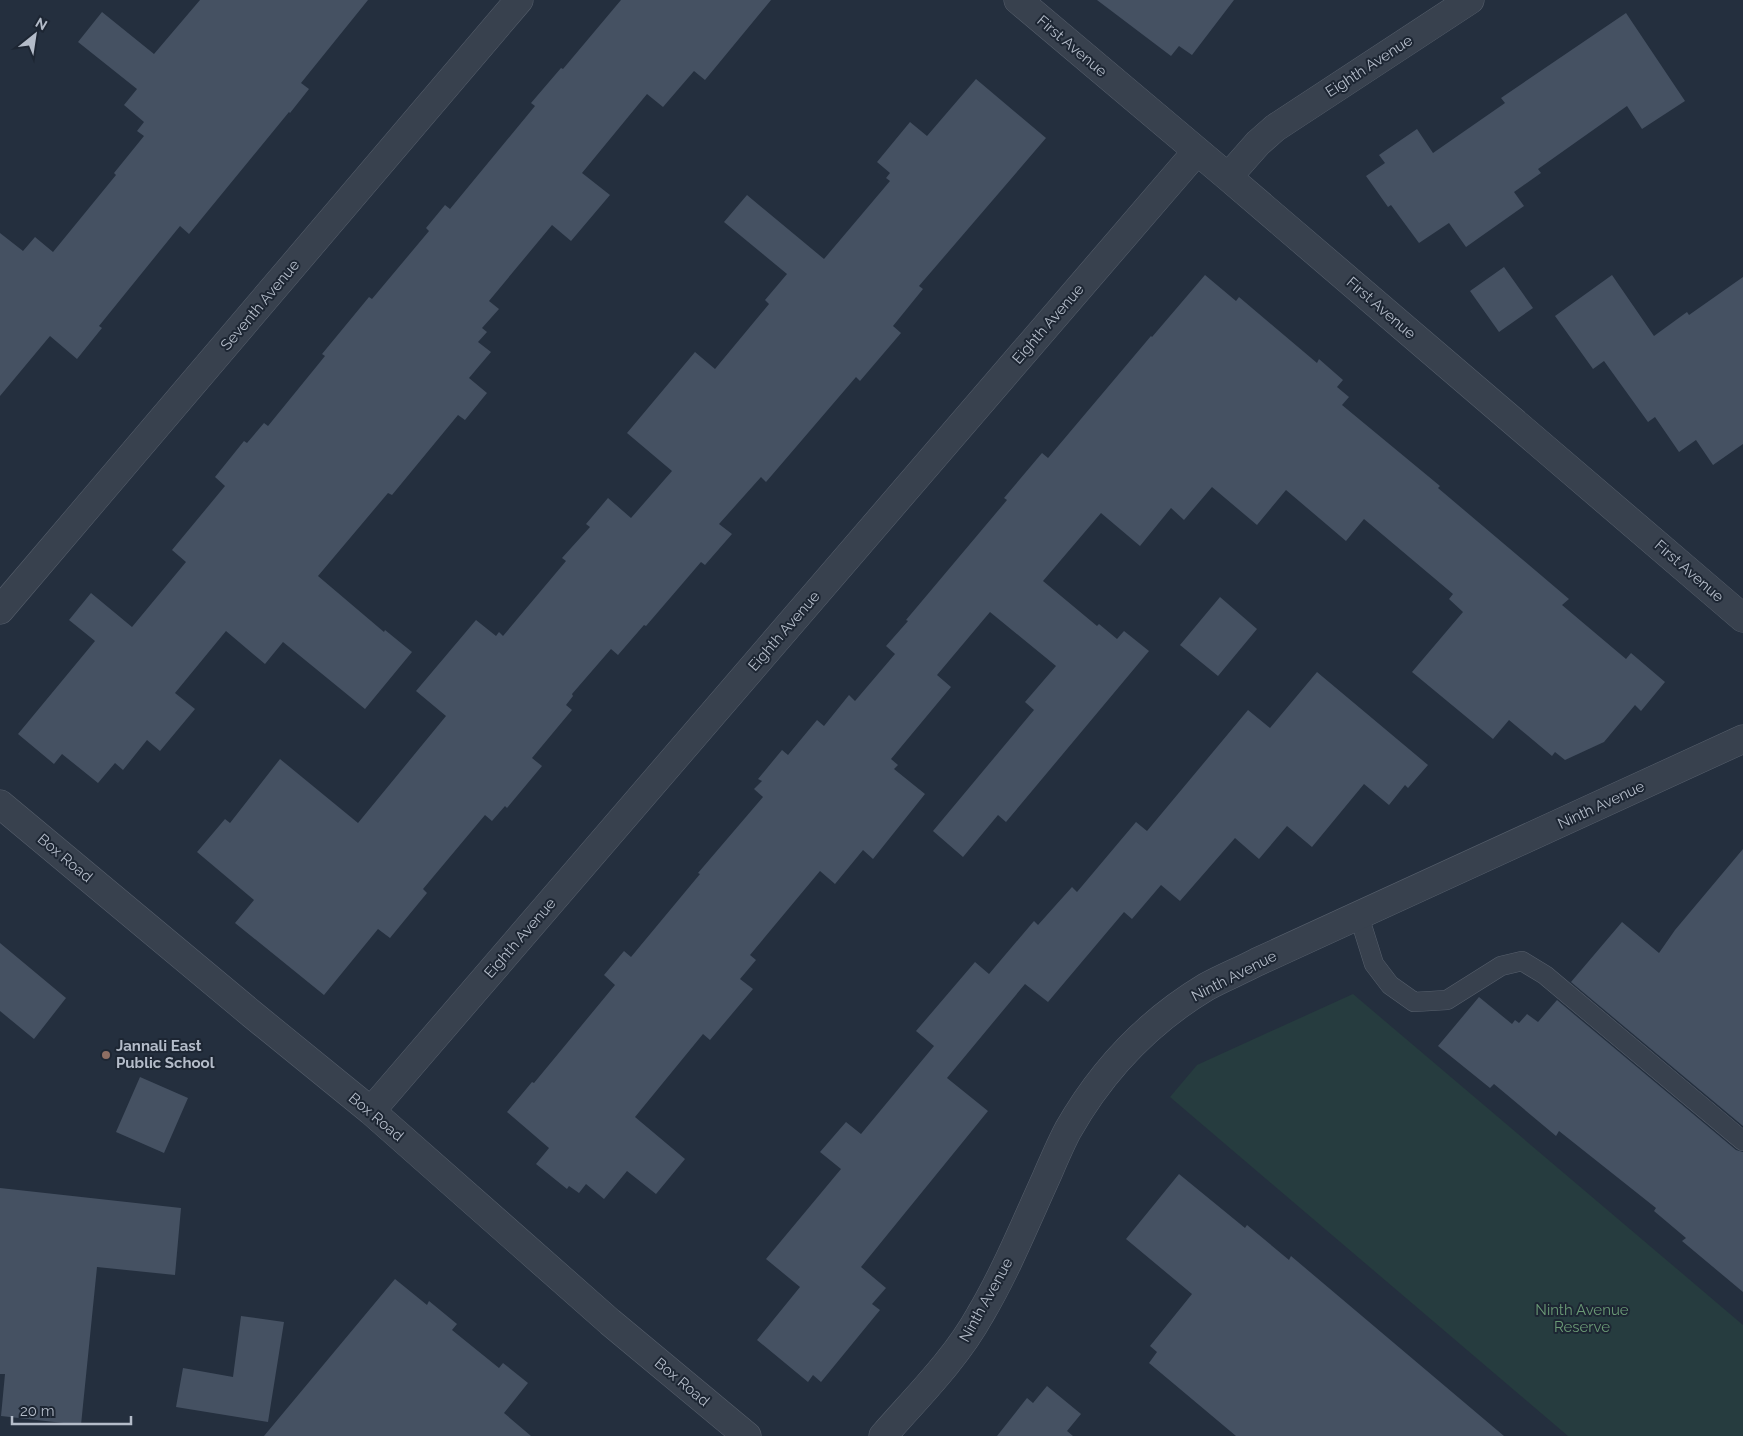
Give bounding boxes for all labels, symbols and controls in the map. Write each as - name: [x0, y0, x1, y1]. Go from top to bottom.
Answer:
- north arrow: [10, 10, 60, 60]
- street label: First Avenue: [1033, 12, 1111, 81]
- text: N: [33, 14, 50, 33]
- street label: Eighth Avenue: [1322, 31, 1416, 101]
- street label: Seventh Avenue: [217, 256, 303, 354]
- street label: First Avenue: [1343, 273, 1419, 343]
- street label: Eighth Avenue: [1008, 280, 1088, 368]
- street label: First Avenue: [1651, 536, 1727, 606]
- street label: Eighth Avenue: [744, 587, 824, 675]
- street label: Ninth Avenue: [1555, 777, 1647, 833]
- street label: Box Road: [34, 830, 96, 886]
- street label: Eighth Avenue: [480, 894, 560, 982]
- street label: Ninth Avenue: [1188, 947, 1280, 1005]
- place label: Jannali East Public School: [116, 1037, 215, 1072]
- marker: Jannali East Public School: [100, 1049, 112, 1061]
- street label: Box Road: [345, 1089, 407, 1145]
- street label: Ninth Avenue: [956, 1255, 1017, 1345]
- park label: Ninth Avenue Reserve: [1535, 1301, 1629, 1336]
- street label: Box Road: [651, 1354, 713, 1410]
- scale bar: [12, 1394, 131, 1426]
- text: 20 m: [20, 1402, 55, 1420]

